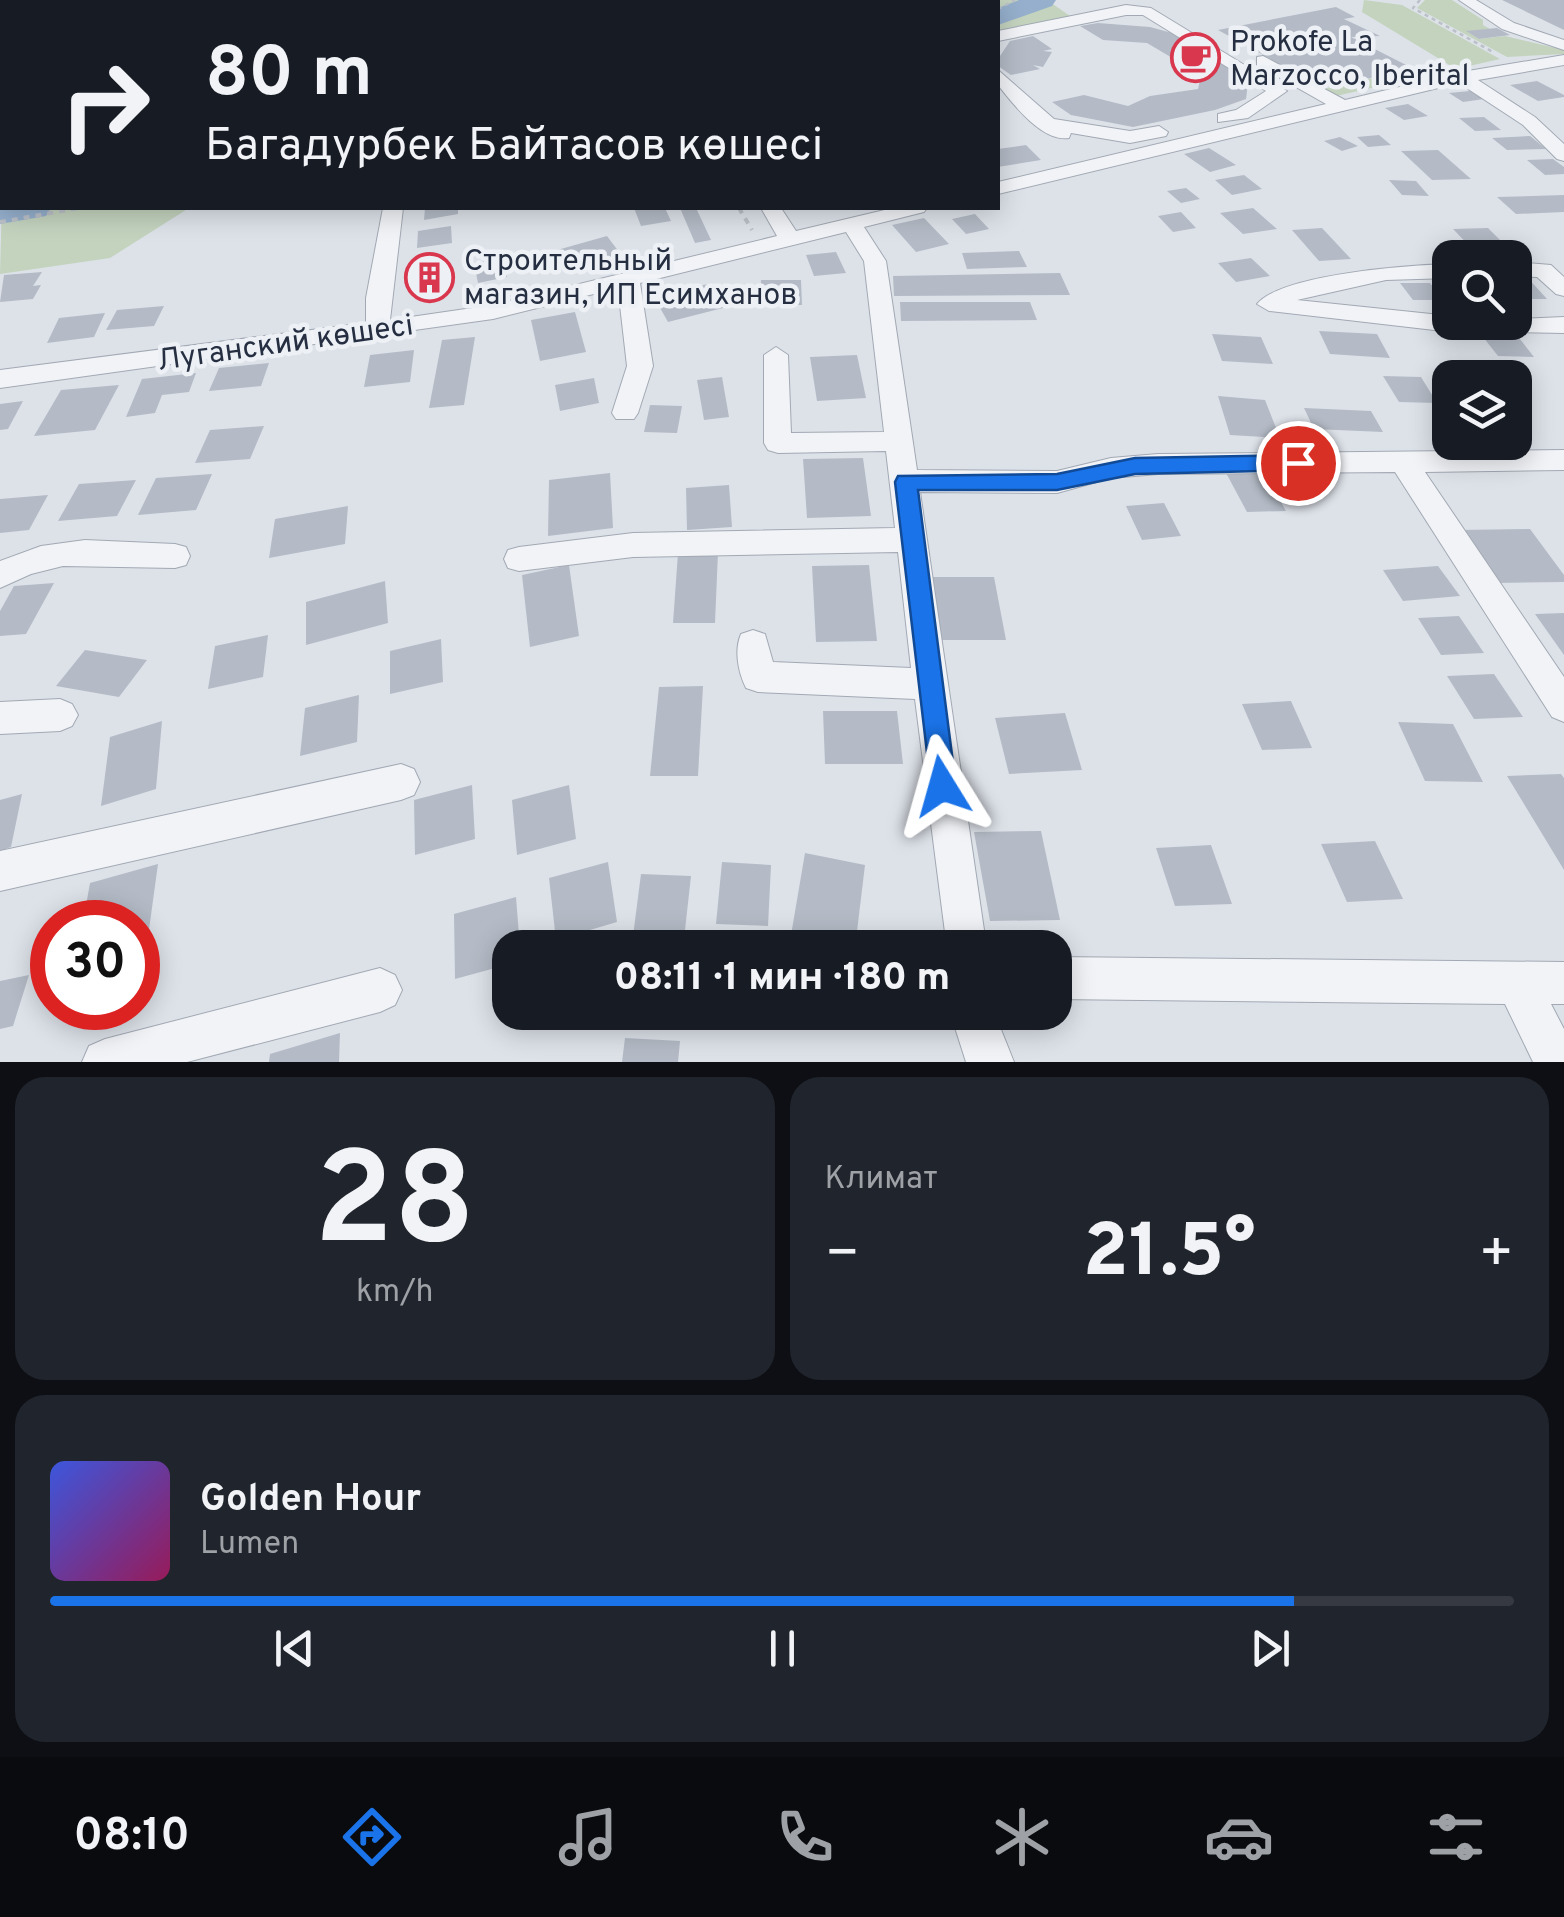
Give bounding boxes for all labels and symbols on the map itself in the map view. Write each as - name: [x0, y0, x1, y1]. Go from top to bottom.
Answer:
- place label: Prokofe La Marzocco, Iberital: [1230, 25, 1469, 96]
- cafe icon: Prokofe La Marzocco, Iberital: [1169, 32, 1221, 84]
- place label: Строительный магазин, ИП Есимханов: [464, 244, 797, 315]
- building icon: Строительный магазин, ИП Есимханов: [403, 251, 455, 303]
- street label: Луганский көшесі: [155, 308, 416, 381]
- pin: [1256, 421, 1341, 506]
- position arrow: [890, 734, 994, 838]
- speed limit sign: 30: [30, 900, 160, 1030]

